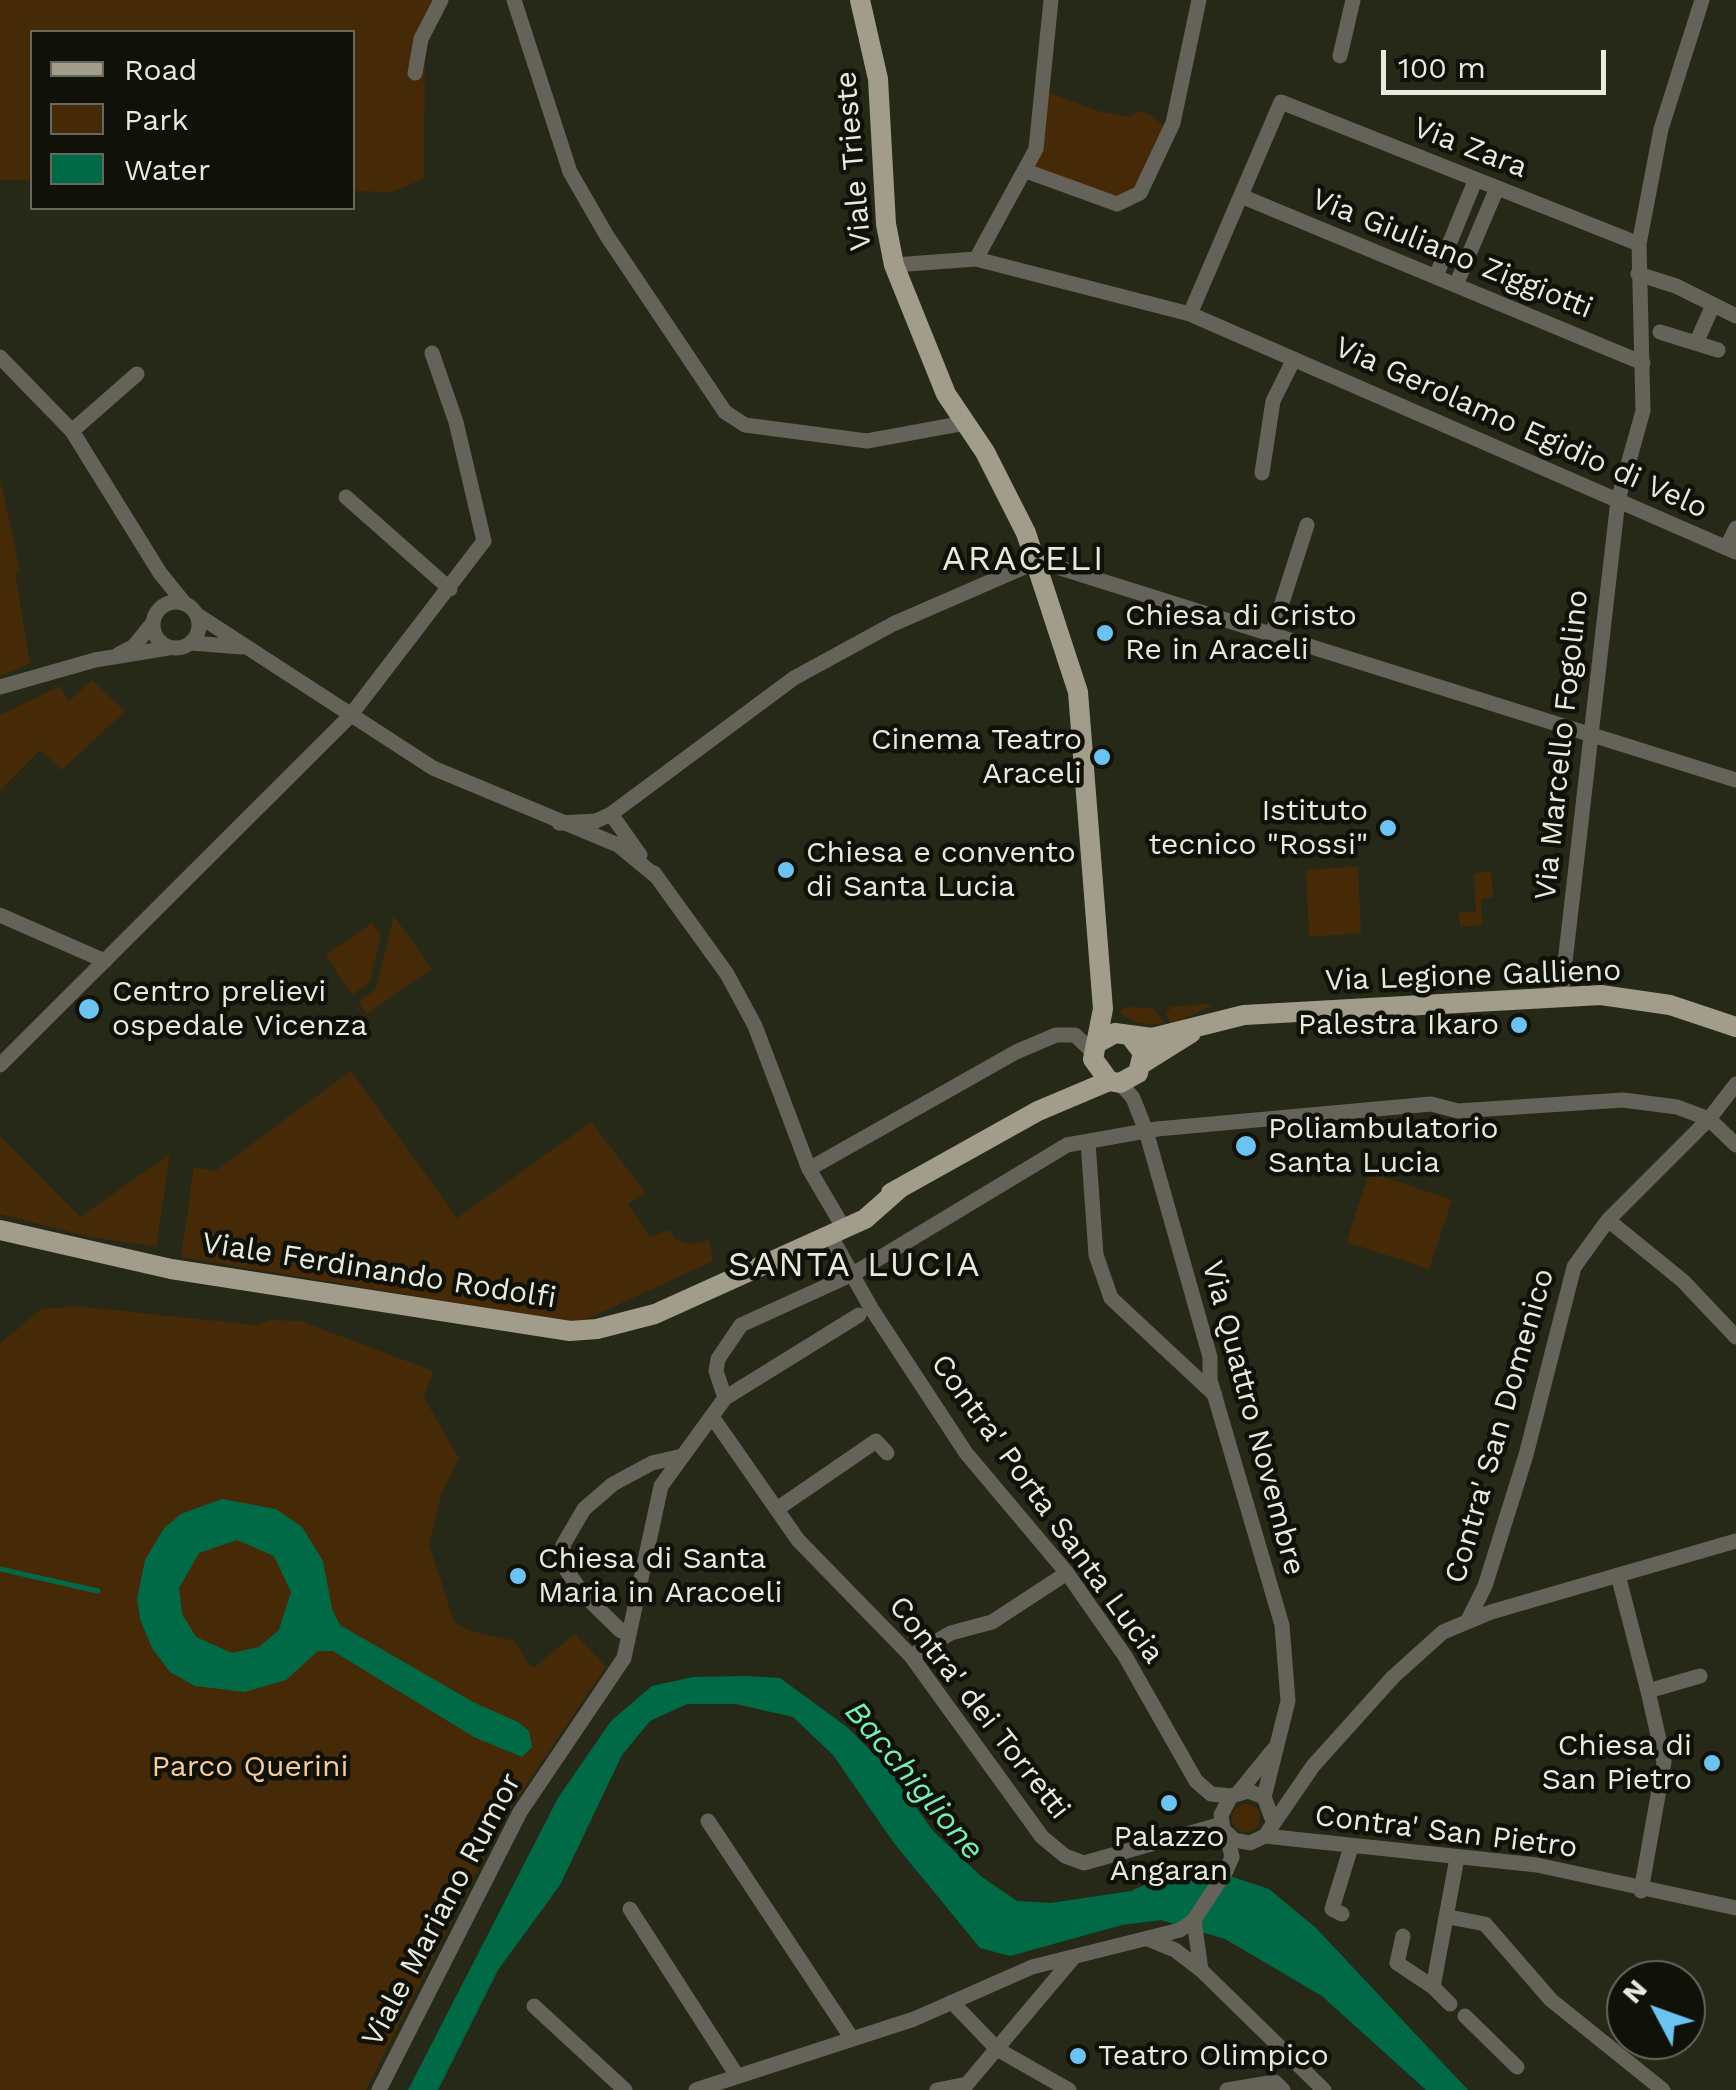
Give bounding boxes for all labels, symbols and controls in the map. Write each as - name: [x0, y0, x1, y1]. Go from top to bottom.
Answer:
- legend: [30, 30, 355, 210]
- scale bar: [1386, 30, 1611, 92]
- text: 100 m: [1398, 50, 1486, 85]
- text: Road: [124, 52, 197, 87]
- street label: Viale Trieste: [828, 70, 880, 252]
- text: Park: [124, 102, 189, 137]
- street label: Via Zara: [1408, 110, 1532, 186]
- text: Water: [124, 152, 210, 187]
- street label: Via Giuliano Ziggiotti: [1306, 181, 1598, 327]
- street label: Via Gerolamo Egidio di Velo: [1329, 329, 1713, 527]
- district label: ARACELI: [942, 539, 1106, 581]
- street label: Via Marcello Fogolino: [1528, 588, 1596, 902]
- place label: Chiesa di Cristo Re in Araceli: [1125, 598, 1357, 668]
- marker: Chiesa di Cristo Re in Araceli: [1094, 622, 1116, 644]
- place label: Cinema Teatro Araceli: [871, 722, 1082, 792]
- marker: Cinema Teatro Araceli: [1091, 746, 1113, 768]
- place label: Istituto tecnico "Rossi": [1149, 793, 1368, 864]
- marker: Istituto tecnico "Rossi": [1377, 817, 1399, 839]
- place label: Chiesa e convento di Santa Lucia: [806, 835, 1076, 906]
- marker: Chiesa e convento di Santa Lucia: [775, 859, 797, 881]
- street label: Via Legione Gallieno: [1324, 953, 1622, 999]
- place label: Centro prelievi ospedale Vicenza: [112, 974, 368, 1044]
- marker: Centro prelievi ospedale Vicenza: [76, 996, 102, 1022]
- place label: Palestra Ikaro: [1298, 1007, 1499, 1043]
- marker: Palestra Ikaro: [1508, 1014, 1530, 1036]
- place label: Poliambulatorio Santa Lucia: [1268, 1111, 1498, 1182]
- marker: Poliambulatorio Santa Lucia: [1233, 1133, 1259, 1159]
- street label: Viale Ferdinando Rodolfi: [199, 1225, 559, 1317]
- district label: SANTA LUCIA: [728, 1245, 982, 1287]
- street label: Via Quattro Novembre: [1194, 1257, 1312, 1579]
- street label: Contra' San Domenico: [1438, 1264, 1562, 1588]
- street label: Contra' Porta Santa Lucia: [923, 1347, 1171, 1671]
- place label: Chiesa di Santa Maria in Aracoeli: [538, 1541, 782, 1612]
- marker: Chiesa di Santa Maria in Aracoeli: [507, 1565, 529, 1587]
- street label: Contra' dei Torretti: [881, 1589, 1077, 1827]
- water label: Bacchiglione: [836, 1694, 992, 1868]
- place label: Chiesa di San Pietro: [1542, 1728, 1692, 1798]
- park label: Parco Querini: [151, 1749, 349, 1785]
- marker: Chiesa di San Pietro: [1701, 1752, 1723, 1774]
- street label: Viale Mariano Rumor: [355, 1767, 529, 2053]
- marker: Palazzo Angaran: [1158, 1792, 1180, 1814]
- street label: Contra' San Pietro: [1313, 1798, 1579, 1866]
- place label: Palazzo Angaran: [1110, 1819, 1228, 1890]
- north arrow: [1606, 1960, 1706, 2060]
- text: N: [1615, 1973, 1654, 2010]
- place label: Teatro Olimpico: [1098, 2038, 1329, 2074]
- marker: Teatro Olimpico: [1067, 2045, 1089, 2067]

